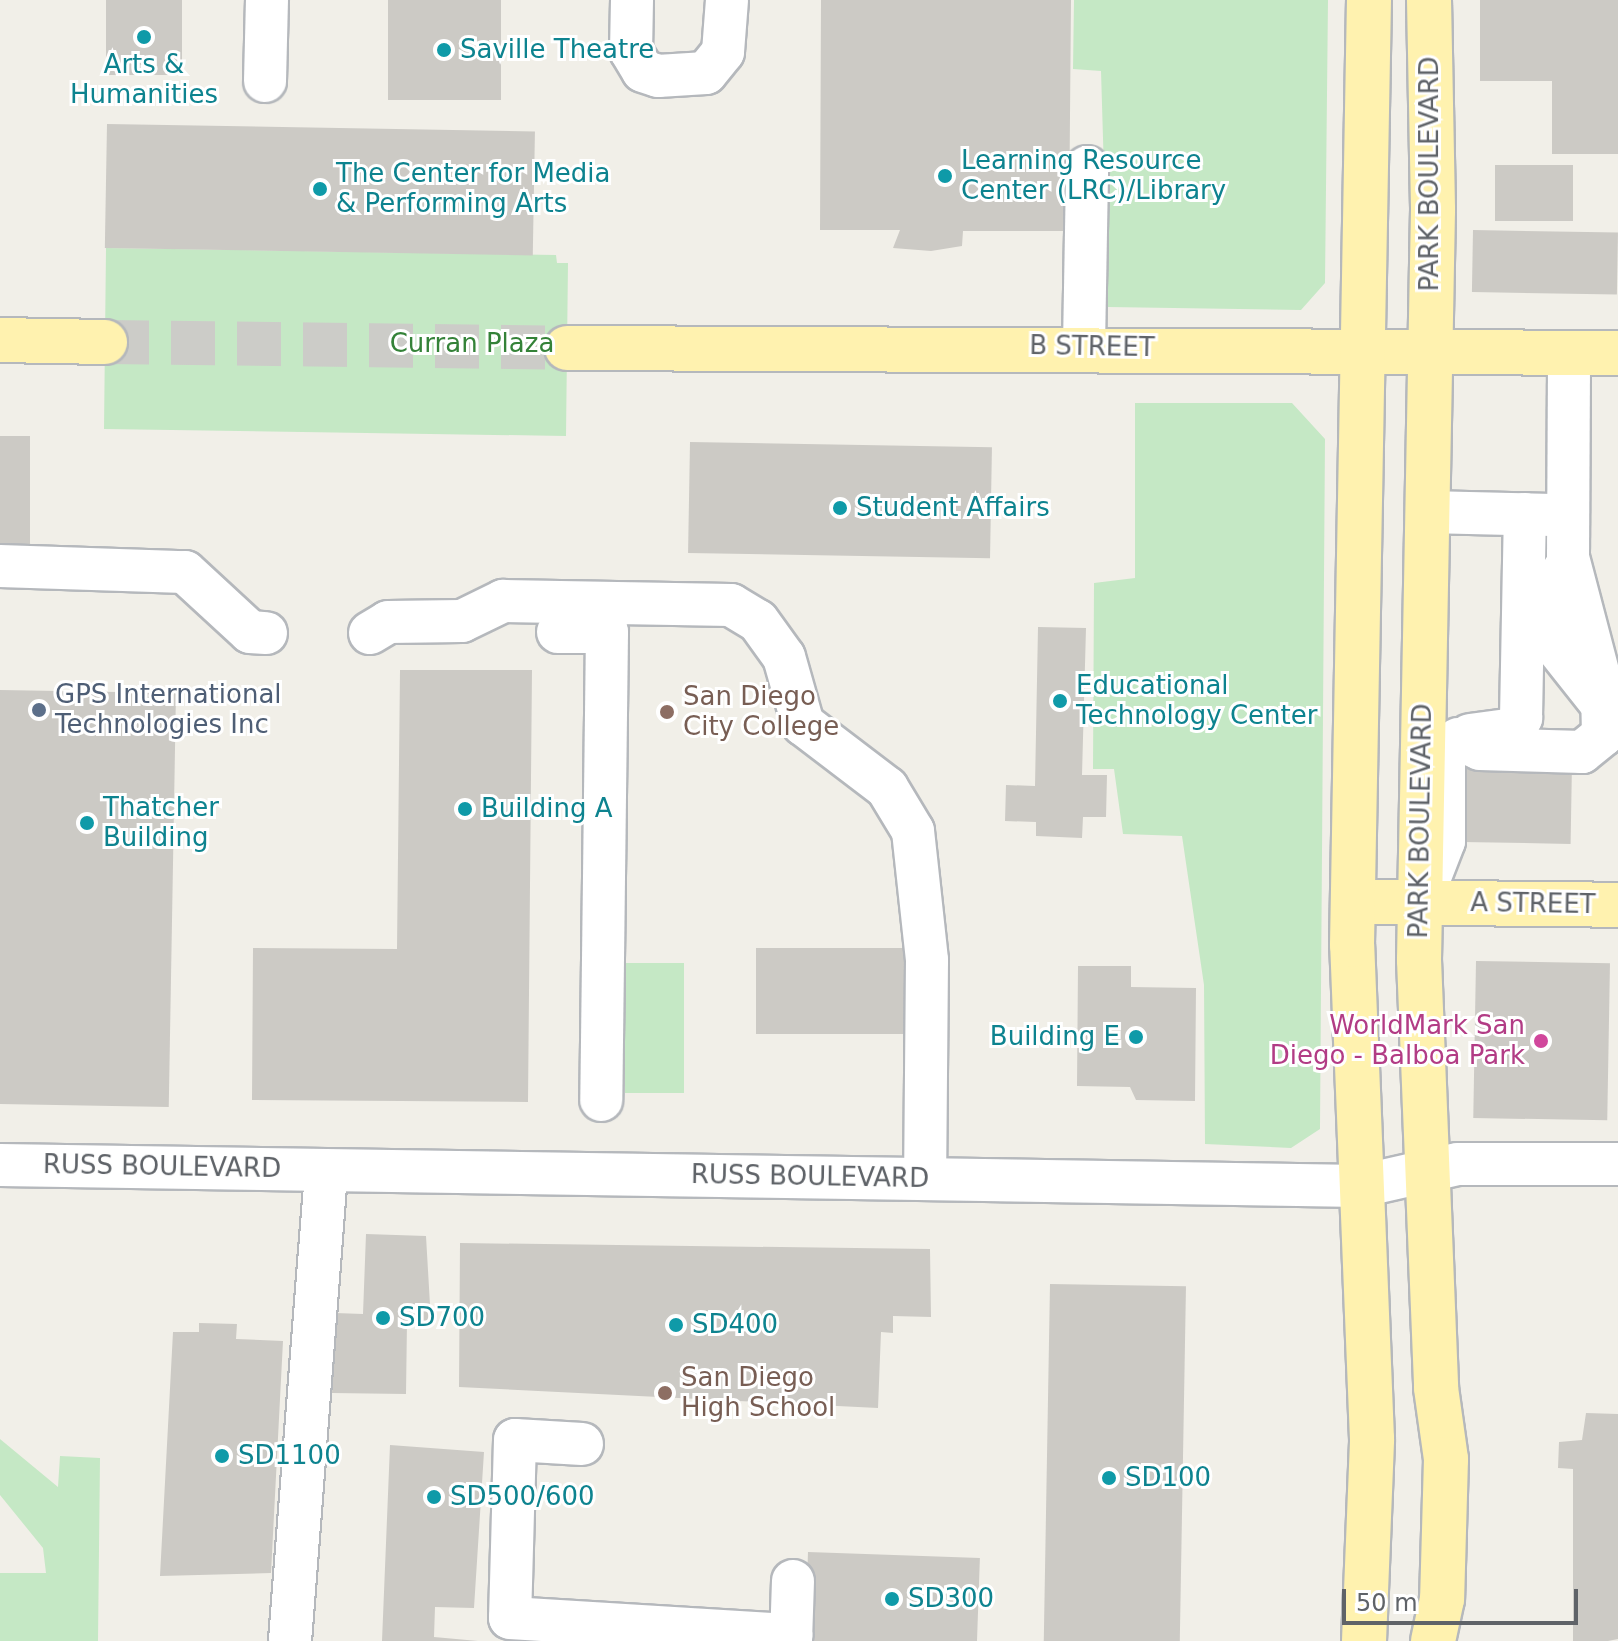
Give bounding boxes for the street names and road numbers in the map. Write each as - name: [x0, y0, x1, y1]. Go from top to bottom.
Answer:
- street label: PARK BOULEVARD: [1414, 57, 1446, 291]
- street label: B STREET: [1029, 330, 1155, 364]
- street label: PARK BOULEVARD: [1403, 703, 1439, 939]
- street label: A STREET: [1470, 887, 1596, 921]
- street label: RUSS BOULEVARD: [43, 1149, 281, 1185]
- street label: RUSS BOULEVARD: [691, 1159, 929, 1195]

